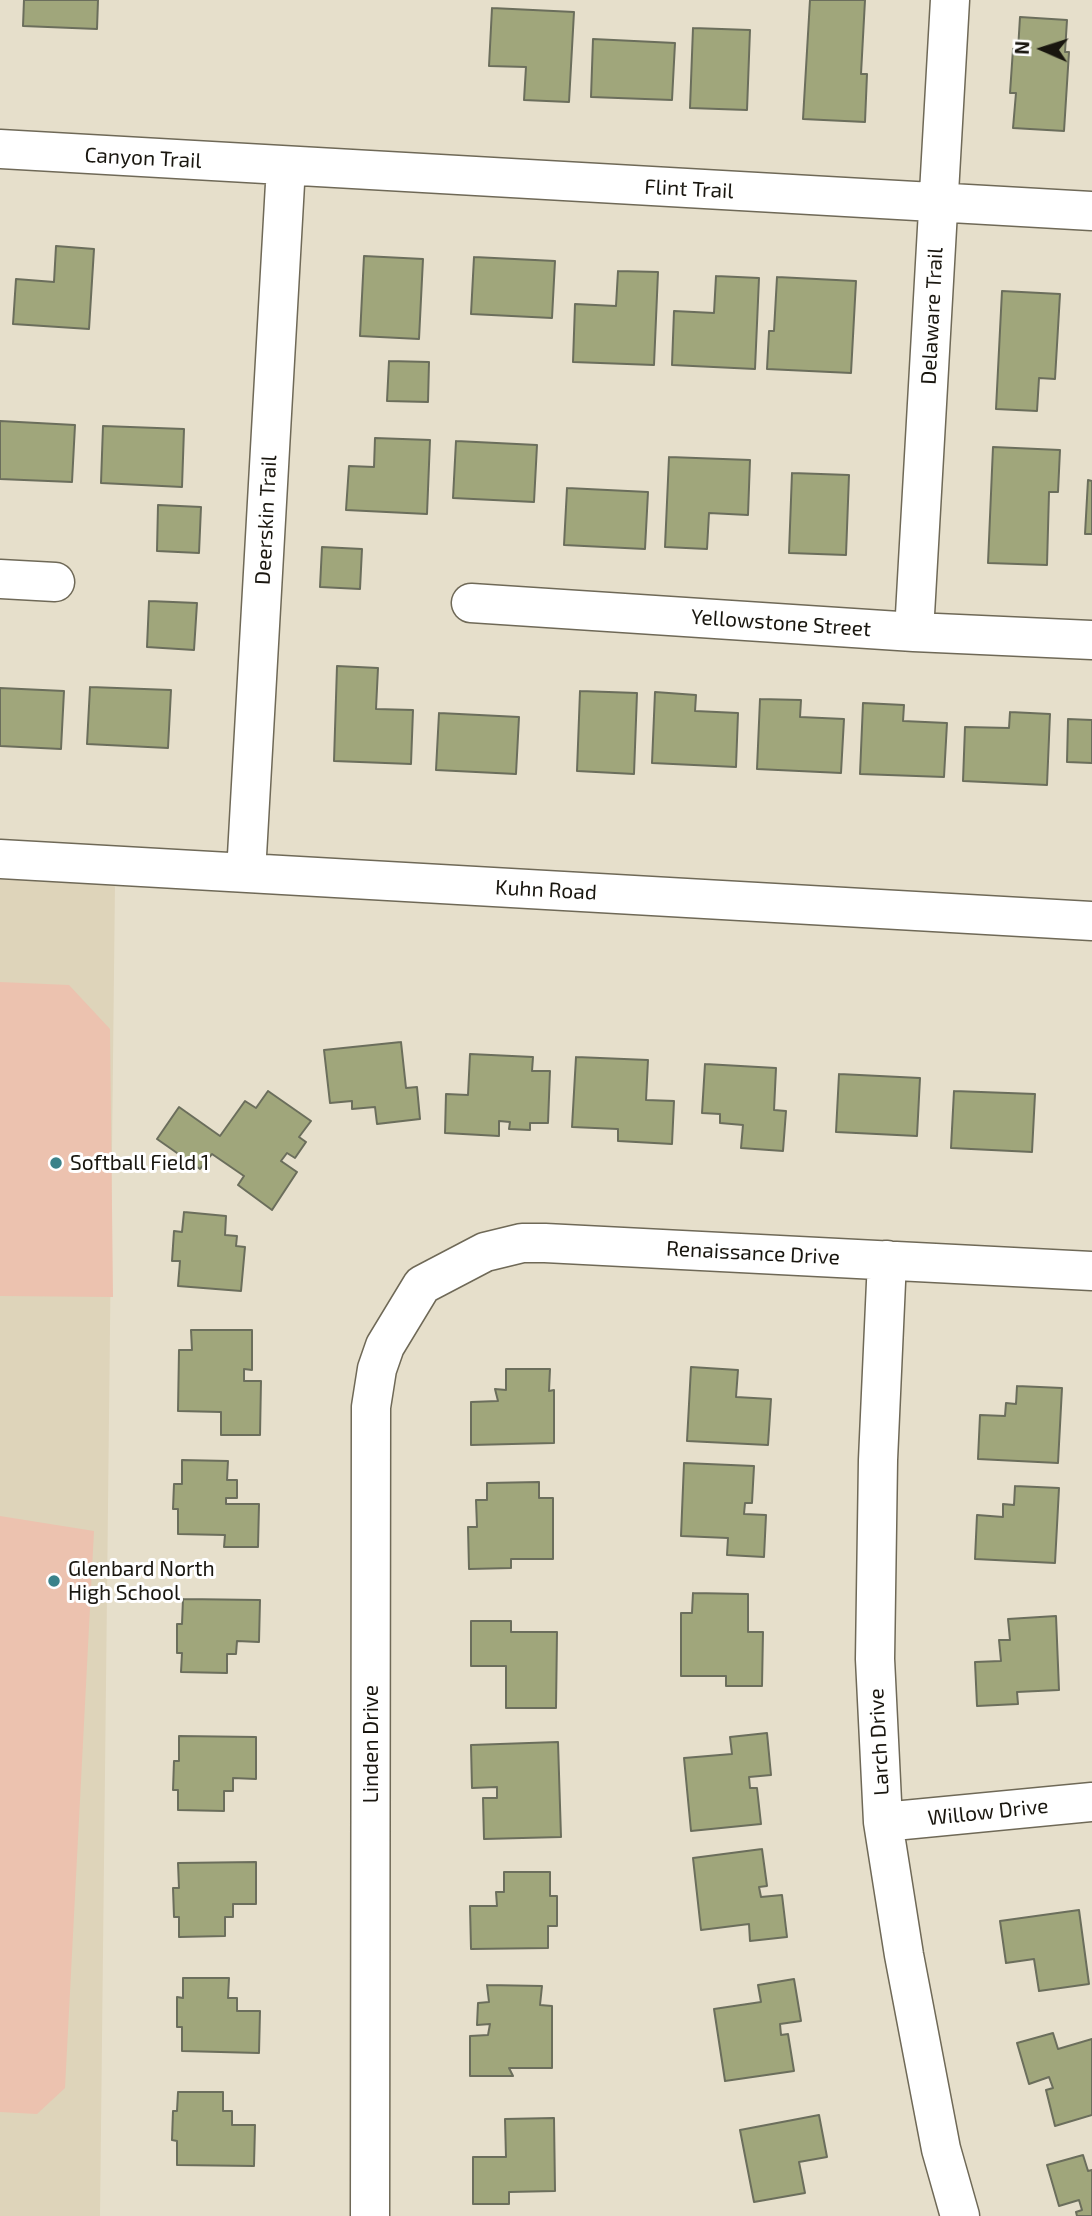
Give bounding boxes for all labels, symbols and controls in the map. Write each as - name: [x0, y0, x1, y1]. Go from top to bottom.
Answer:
- north arrow: [1008, 14, 1078, 84]
- text: N: [1010, 40, 1033, 55]
- street label: Canyon Trail: [84, 142, 202, 174]
- street label: Flint Trail: [644, 174, 734, 204]
- street label: Delaware Trail: [916, 247, 948, 385]
- street label: Deerskin Trail: [250, 454, 282, 586]
- street label: Yellowstone Street: [690, 604, 872, 642]
- street label: Kuhn Road: [495, 875, 597, 905]
- place label: Softball Field 1: [70, 1150, 209, 1176]
- marker: Softball Field 1: [48, 1155, 64, 1171]
- street label: Renaissance Drive: [665, 1236, 841, 1270]
- place label: Glenbard North High School: [68, 1556, 215, 1606]
- marker: Glenbard North High School: [46, 1573, 62, 1589]
- street label: Linden Drive: [358, 1685, 384, 1803]
- street label: Larch Drive: [864, 1688, 894, 1796]
- street label: Willow Drive: [926, 1793, 1050, 1831]

